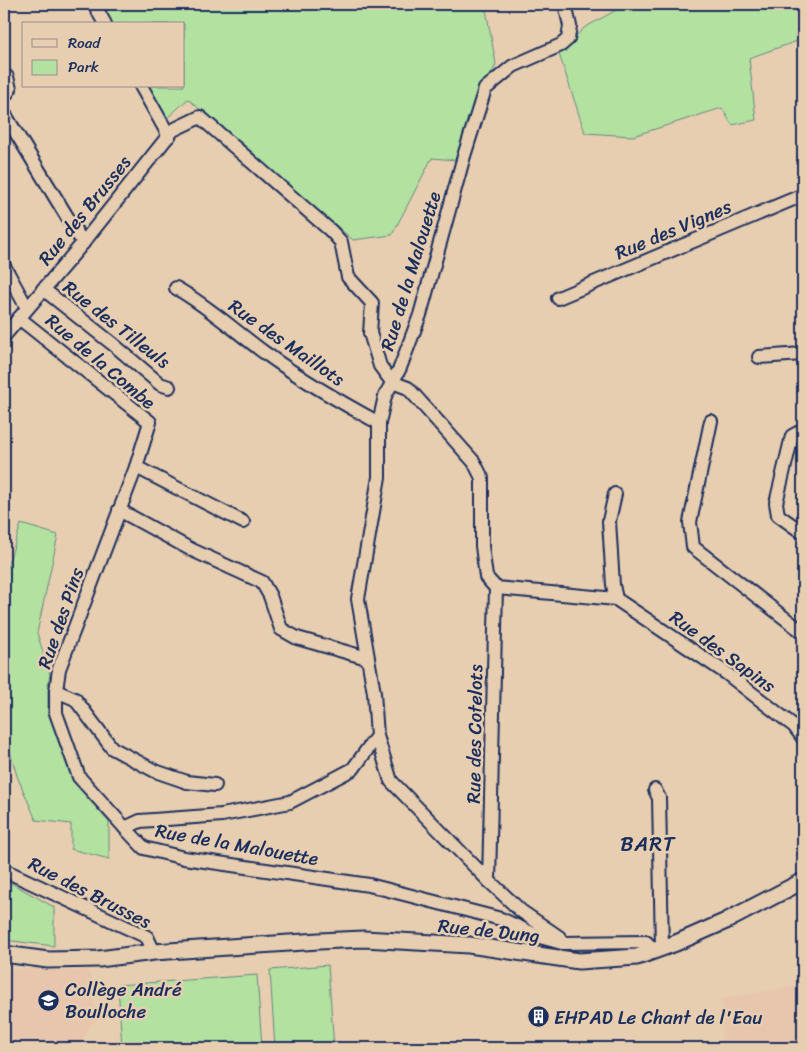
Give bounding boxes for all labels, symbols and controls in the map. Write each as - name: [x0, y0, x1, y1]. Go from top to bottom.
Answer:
- legend: [22, 22, 185, 88]
- text: Road: [68, 30, 101, 56]
- text: Park: [68, 54, 99, 80]
- street label: Rue des Brusses: [29, 148, 140, 273]
- street label: Rue de la Malouette: [371, 187, 450, 355]
- street label: Rue des Vignes: [610, 190, 737, 269]
- street label: Rue des Tilleuls: [56, 272, 178, 377]
- street label: Rue des Maillots: [222, 290, 352, 395]
- street label: Rue de la Combe: [38, 305, 163, 418]
- street label: Rue des Pins: [28, 563, 93, 673]
- street label: Rue des Sapins: [662, 601, 783, 702]
- street label: Rue des Cotelots: [457, 664, 492, 804]
- street label: Rue de la Malouette: [153, 814, 321, 875]
- district label: BART: [620, 825, 676, 863]
- street label: Rue des Brusses: [22, 847, 157, 938]
- street label: Rue de Dung: [437, 909, 541, 952]
- place label: Collège André Boulloche: [65, 973, 182, 1028]
- school or university icon: Collège André Boulloche: [37, 988, 61, 1012]
- place label: EHPAD Le Chant de l'Eau: [554, 1001, 762, 1034]
- building icon: EHPAD Le Chant de l'Eau: [526, 1005, 550, 1029]

